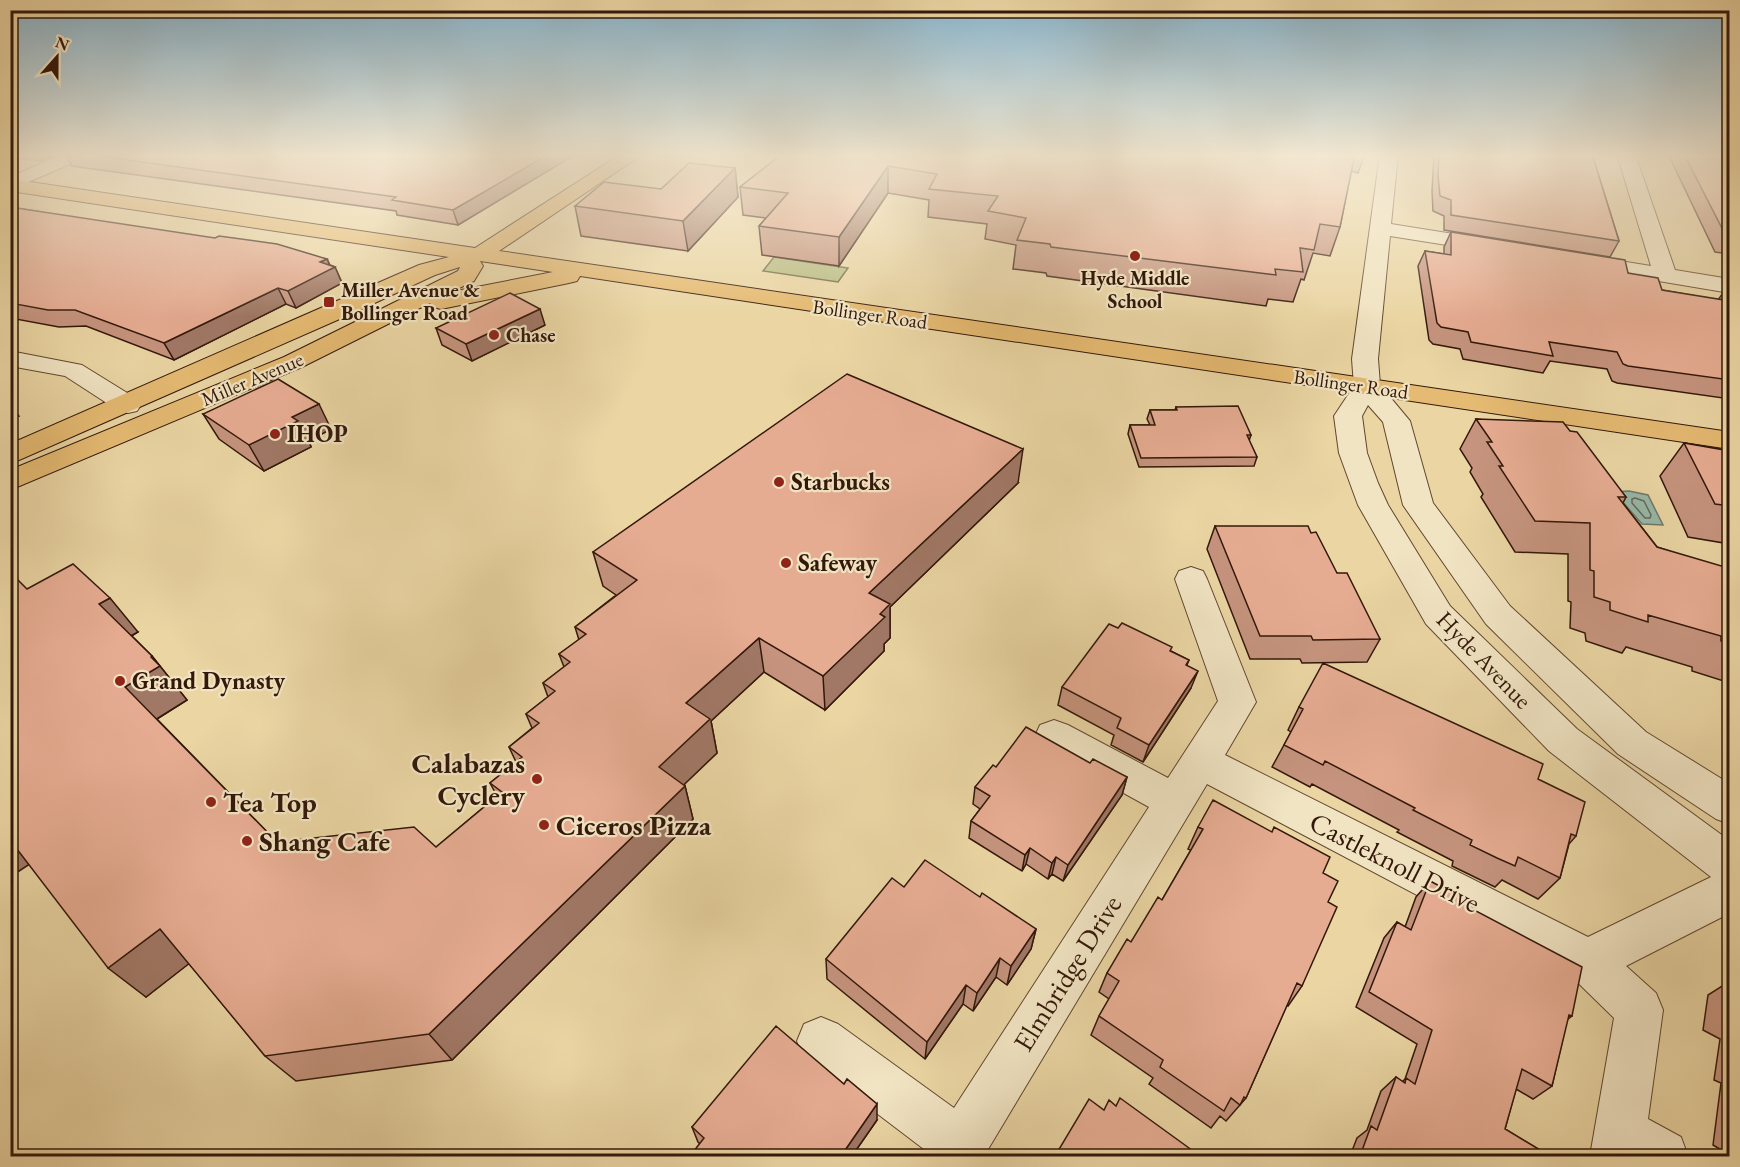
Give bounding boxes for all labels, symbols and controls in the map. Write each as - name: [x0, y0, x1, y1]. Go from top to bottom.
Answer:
- north arrow: [27, 27, 87, 87]
- text: N: [52, 31, 72, 56]
- marker: Hyde Middle School: [1128, 249, 1142, 263]
- place label: Hyde Middle School: [1081, 265, 1189, 314]
- place label: Miller Avenue & Bollinger Road: [341, 277, 480, 326]
- street label: Bollinger Road: [811, 293, 930, 335]
- marker: Miller Avenue & Bollinger Road: [322, 295, 336, 309]
- place label: Chase: [506, 322, 556, 348]
- marker: Chase: [487, 328, 501, 342]
- street label: Miller Avenue: [197, 346, 307, 412]
- street label: Bollinger Road: [1292, 363, 1411, 405]
- place label: IHOP: [287, 418, 348, 449]
- marker: IHOP: [268, 427, 282, 441]
- place label: Starbucks: [791, 466, 890, 497]
- marker: Starbucks: [772, 475, 786, 489]
- place label: Safeway: [798, 547, 877, 579]
- marker: Safeway: [779, 556, 793, 570]
- street label: Hyde Avenue: [1430, 604, 1539, 715]
- place label: Grand Dynasty: [132, 665, 286, 697]
- marker: Grand Dynasty: [113, 674, 127, 688]
- place label: Calabazas Cyclery: [412, 745, 526, 813]
- marker: Calabazas Cyclery: [530, 772, 544, 786]
- place label: Tea Top: [223, 784, 317, 820]
- marker: Tea Top: [204, 795, 218, 809]
- street label: Castleknoll Drive: [1304, 804, 1486, 920]
- place label: Ciceros Pizza: [556, 807, 712, 843]
- marker: Ciceros Pizza: [537, 818, 551, 832]
- place label: Shang Cafe: [259, 823, 390, 859]
- marker: Shang Cafe: [240, 834, 254, 848]
- street label: Elmbridge Drive: [1005, 888, 1129, 1058]

